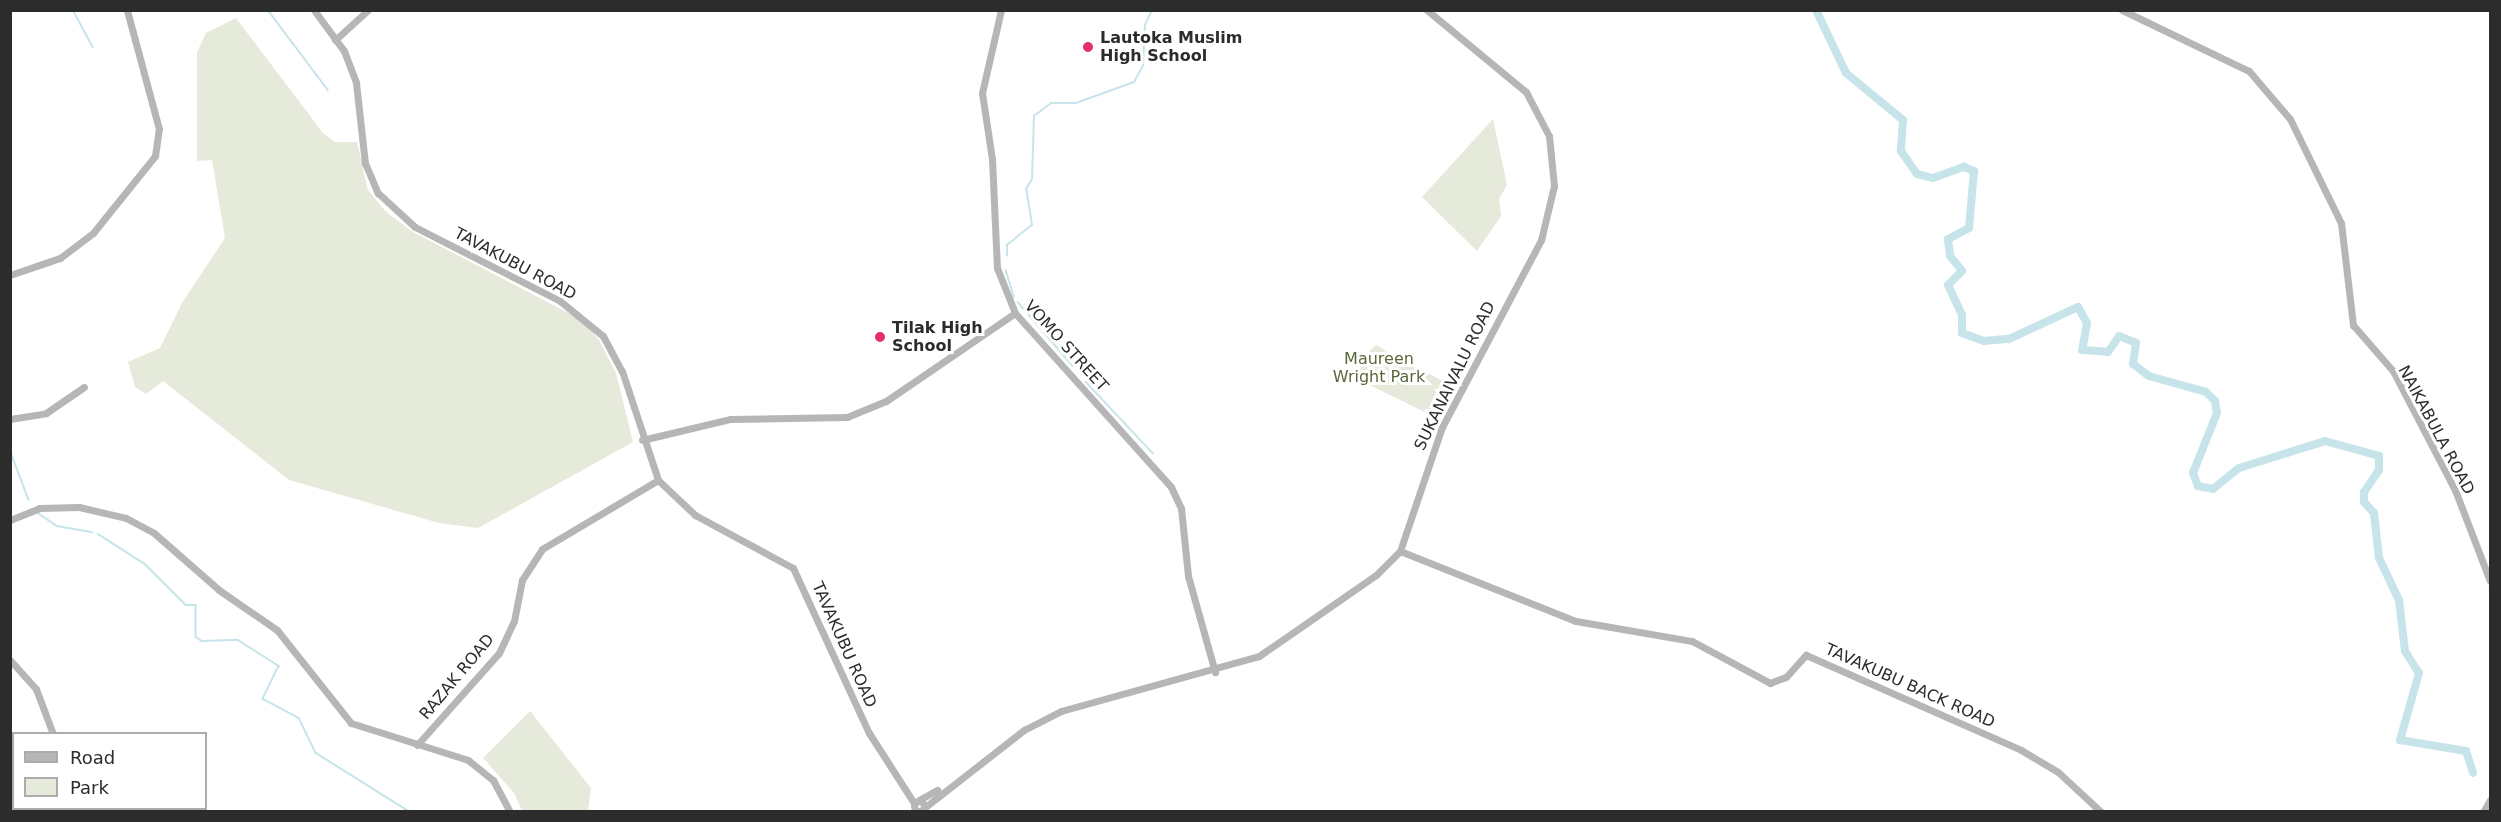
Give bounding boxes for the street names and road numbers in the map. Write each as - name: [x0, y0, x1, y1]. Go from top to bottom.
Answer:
- street label: TAVAKUBU ROAD: [451, 224, 579, 304]
- street label: VOMO STREET: [1020, 297, 1112, 395]
- street label: SUKANAIVALU ROAD: [1411, 298, 1499, 454]
- street label: NAIKABULA ROAD: [2394, 362, 2478, 498]
- street label: TAVAKUBU ROAD: [808, 579, 880, 711]
- street label: RAZAK ROAD: [416, 630, 498, 724]
- street label: TAVAKUBU BACK ROAD: [1822, 640, 1998, 732]

